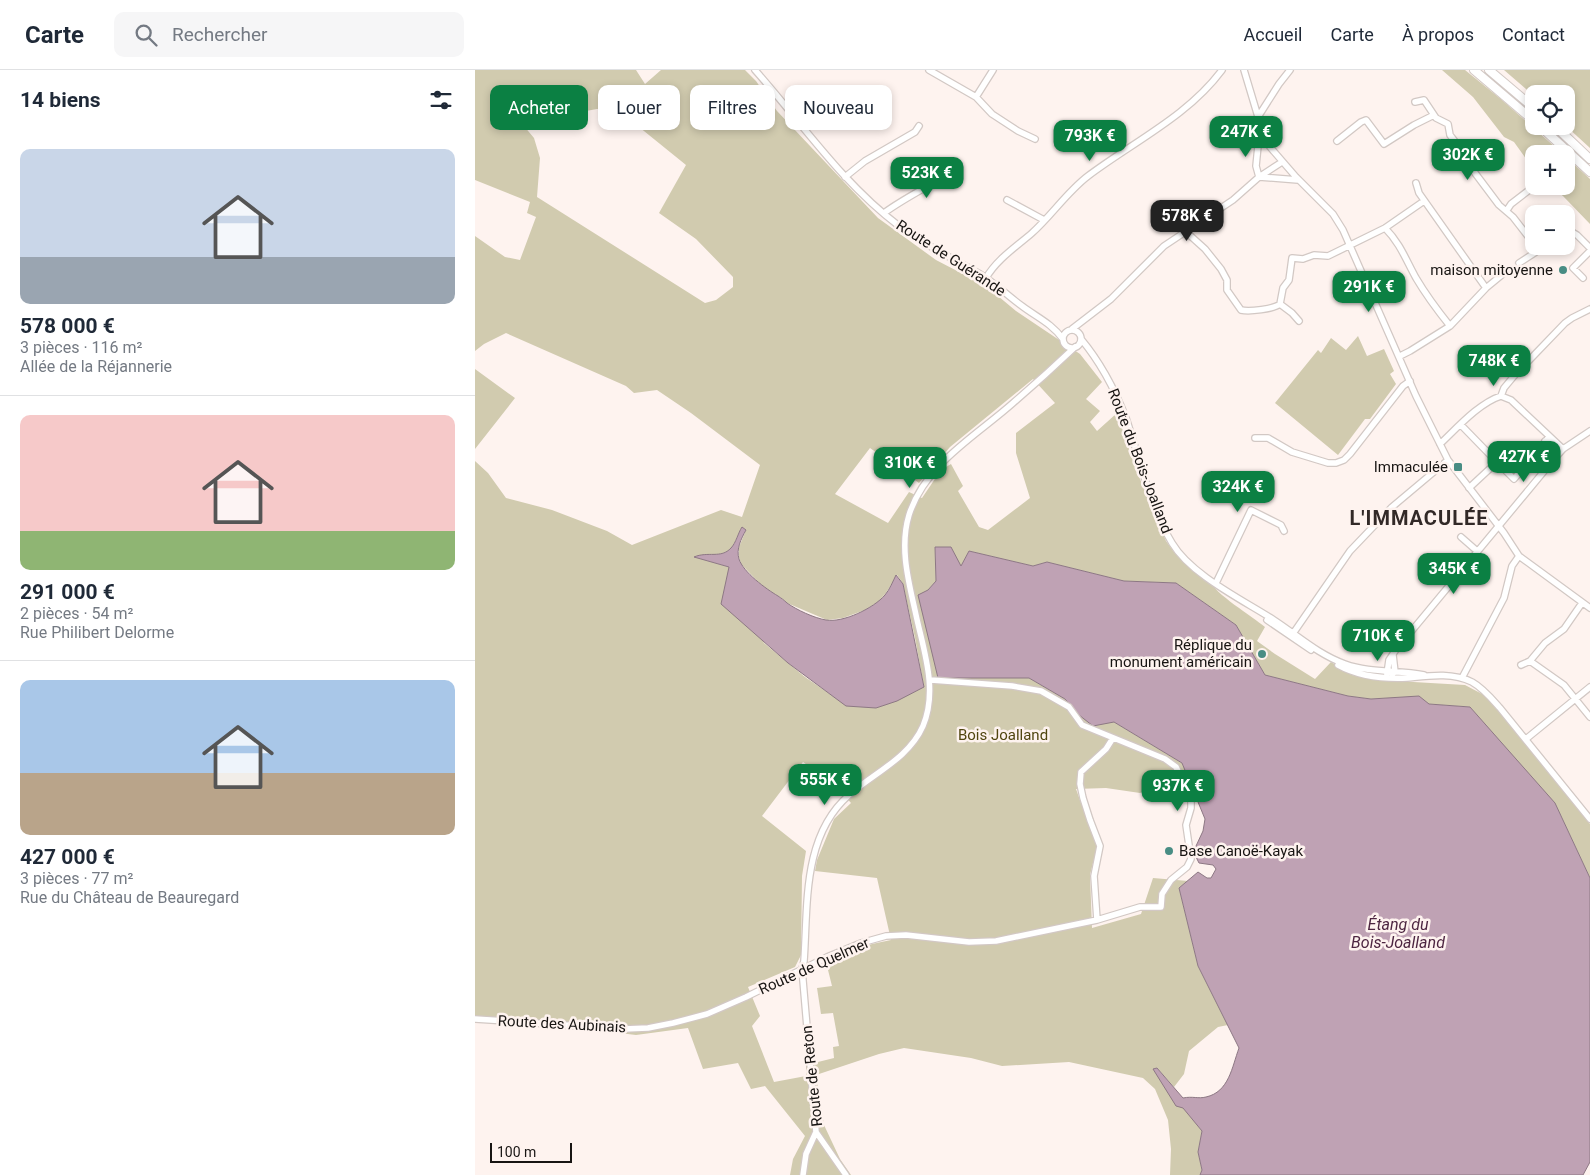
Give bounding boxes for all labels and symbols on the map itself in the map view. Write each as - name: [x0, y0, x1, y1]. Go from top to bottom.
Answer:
- pin: 247K €: [1205, 116, 1287, 158]
- pin: 793K €: [1049, 119, 1131, 162]
- pin: 302K €: [1427, 138, 1509, 181]
- pin: 523K €: [886, 156, 968, 199]
- pin: 578K €: [1146, 200, 1228, 242]
- street label: Route de Guérande: [893, 216, 1009, 300]
- place label: maison mitoyenne: [1430, 261, 1553, 279]
- marker: maison mitoyenne: [1557, 264, 1569, 276]
- pin: 291K €: [1328, 270, 1410, 313]
- pin: 748K €: [1453, 344, 1535, 387]
- street label: Route du Bois-Joalland: [1104, 386, 1176, 536]
- pin: 427K €: [1483, 440, 1565, 483]
- pin: 310K €: [869, 446, 951, 489]
- place label: Immaculée: [1374, 458, 1448, 476]
- marker: Immaculée: [1452, 461, 1464, 473]
- pin: 324K €: [1197, 470, 1279, 513]
- district label: L'IMMACULÉE: [1350, 506, 1488, 530]
- pin: 345K €: [1413, 552, 1495, 595]
- pin: 710K €: [1337, 620, 1419, 662]
- place label: Réplique du monument américain: [1110, 636, 1252, 671]
- marker: Réplique du monument américain: [1256, 648, 1268, 660]
- park label: Bois Joalland: [958, 726, 1048, 744]
- pin: 555K €: [784, 764, 866, 806]
- pin: 937K €: [1137, 770, 1219, 812]
- place label: Base Canoë-Kayak: [1179, 842, 1303, 860]
- marker: Base Canoë-Kayak: [1163, 845, 1175, 857]
- water label: Étang du Bois-Joalland: [1351, 915, 1445, 952]
- street label: Route de Quelmer: [756, 934, 872, 998]
- street label: Route des Aubinais: [497, 1012, 627, 1036]
- street label: Route de Reton: [798, 1025, 826, 1127]
- scale bar: [490, 1140, 573, 1163]

